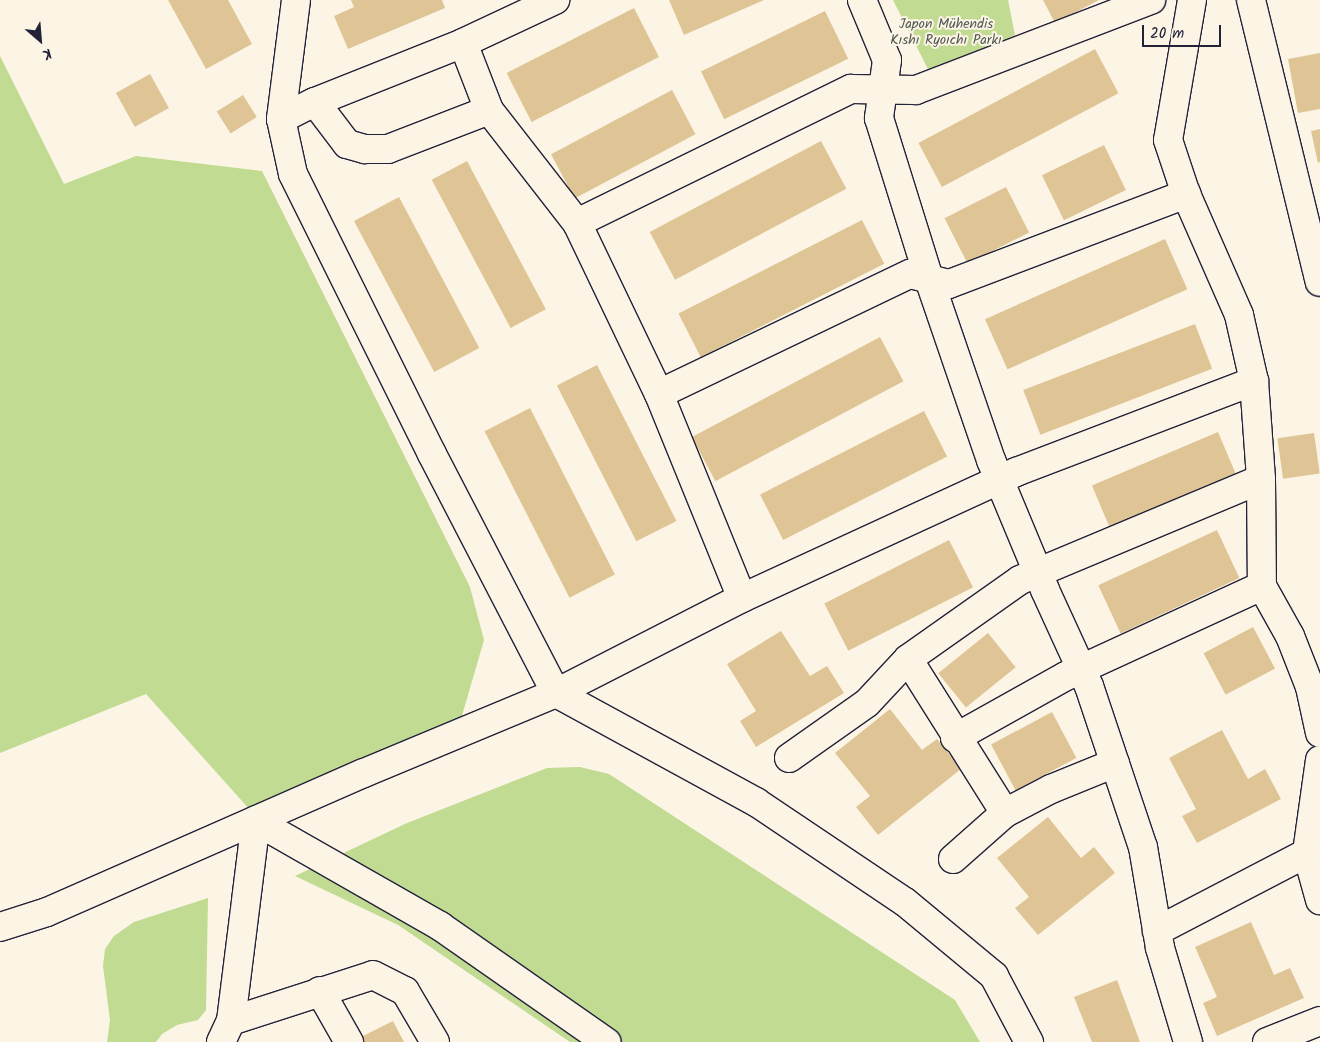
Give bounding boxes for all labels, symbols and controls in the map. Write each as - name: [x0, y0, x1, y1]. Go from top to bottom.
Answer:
- north arrow: [15, 15, 65, 65]
- scale bar: [1145, 15, 1224, 47]
- park label: Japon Mühendis Kıshı Ryoıchı Parkı: [890, 16, 1002, 48]
- text: 20 m: [1150, 22, 1184, 46]
- text: K: [38, 42, 56, 65]

